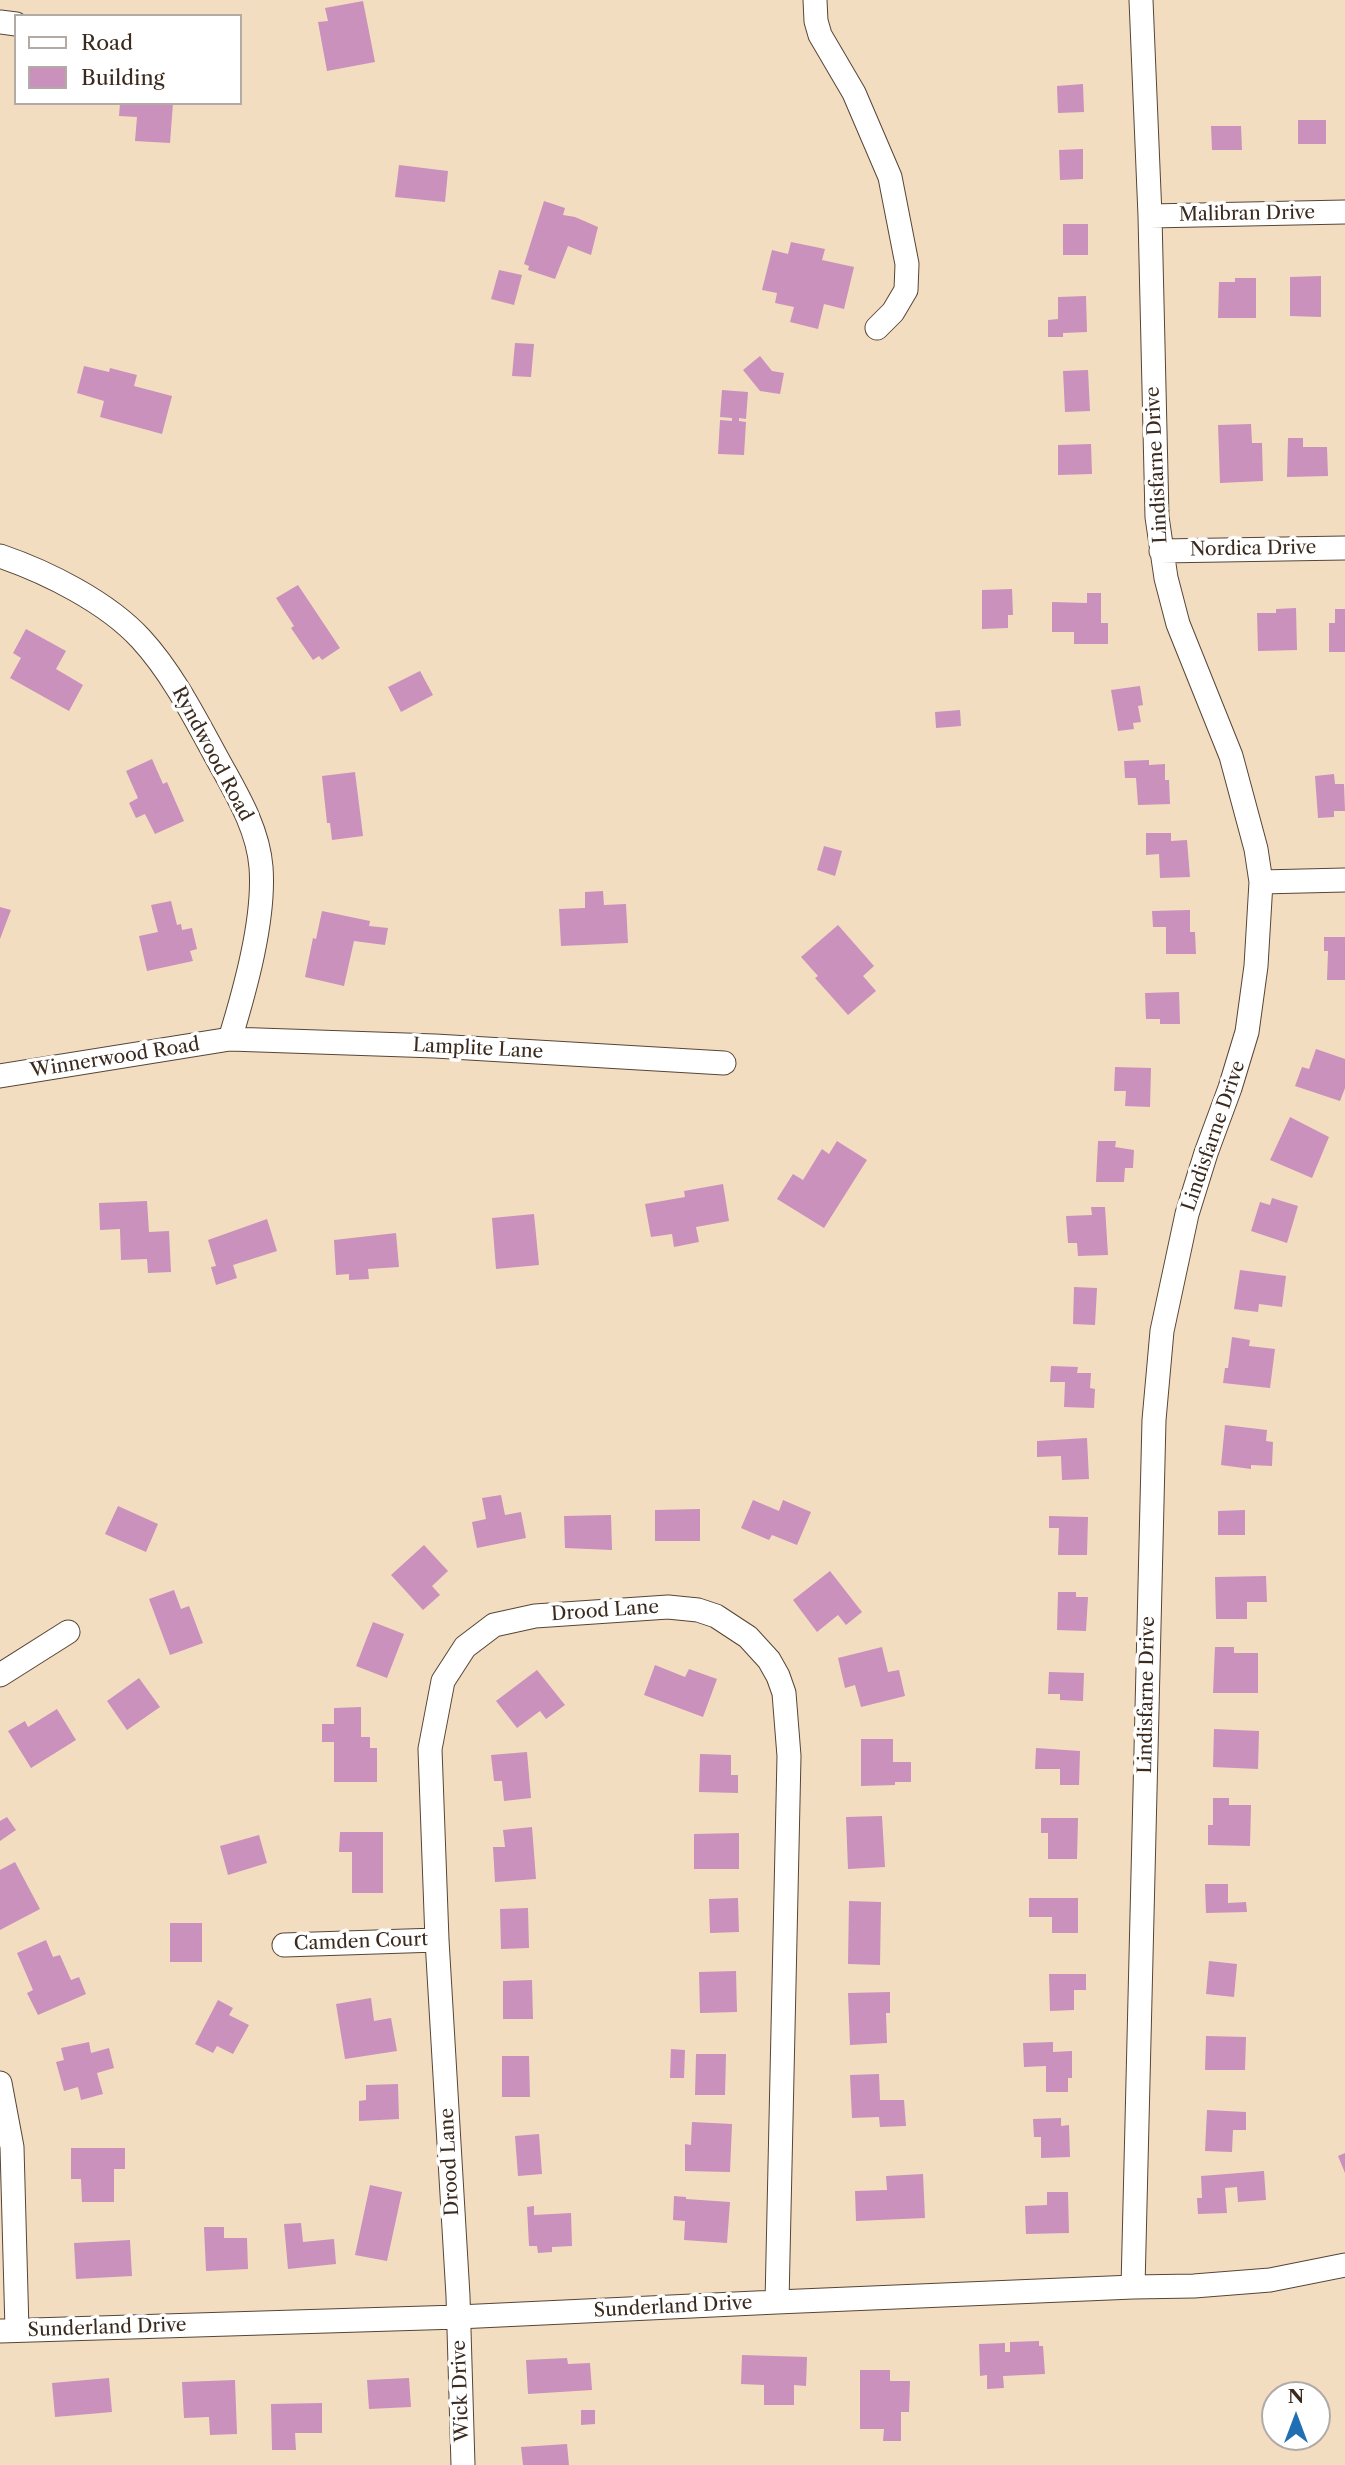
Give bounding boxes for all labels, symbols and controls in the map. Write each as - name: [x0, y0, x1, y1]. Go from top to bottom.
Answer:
- legend: [14, 14, 242, 105]
- text: Road: [81, 30, 133, 55]
- text: Building: [81, 65, 165, 90]
- street label: Malibran Drive: [1179, 201, 1315, 227]
- street label: Lindisfarne Drive: [1141, 386, 1173, 544]
- street label: Nordica Drive: [1190, 536, 1316, 562]
- street label: Ryndwood Road: [167, 683, 257, 825]
- street label: Winnerwood Road: [29, 1033, 201, 1083]
- street label: Lamplite Lane: [412, 1034, 544, 1064]
- street label: Lindisfarne Drive: [1178, 1058, 1250, 1214]
- street label: Drood Lane: [550, 1596, 660, 1626]
- street label: Lindisfarne Drive: [1134, 1616, 1160, 1774]
- street label: Camden Court: [294, 1928, 428, 1956]
- street label: Drood Lane: [436, 2107, 464, 2217]
- street label: Sunderland Drive: [593, 2291, 753, 2323]
- street label: Sunderland Drive: [27, 2314, 187, 2342]
- street label: Wick Drive: [448, 2340, 474, 2442]
- north arrow: [1261, 2381, 1331, 2451]
- text: N: [1288, 2385, 1304, 2408]

